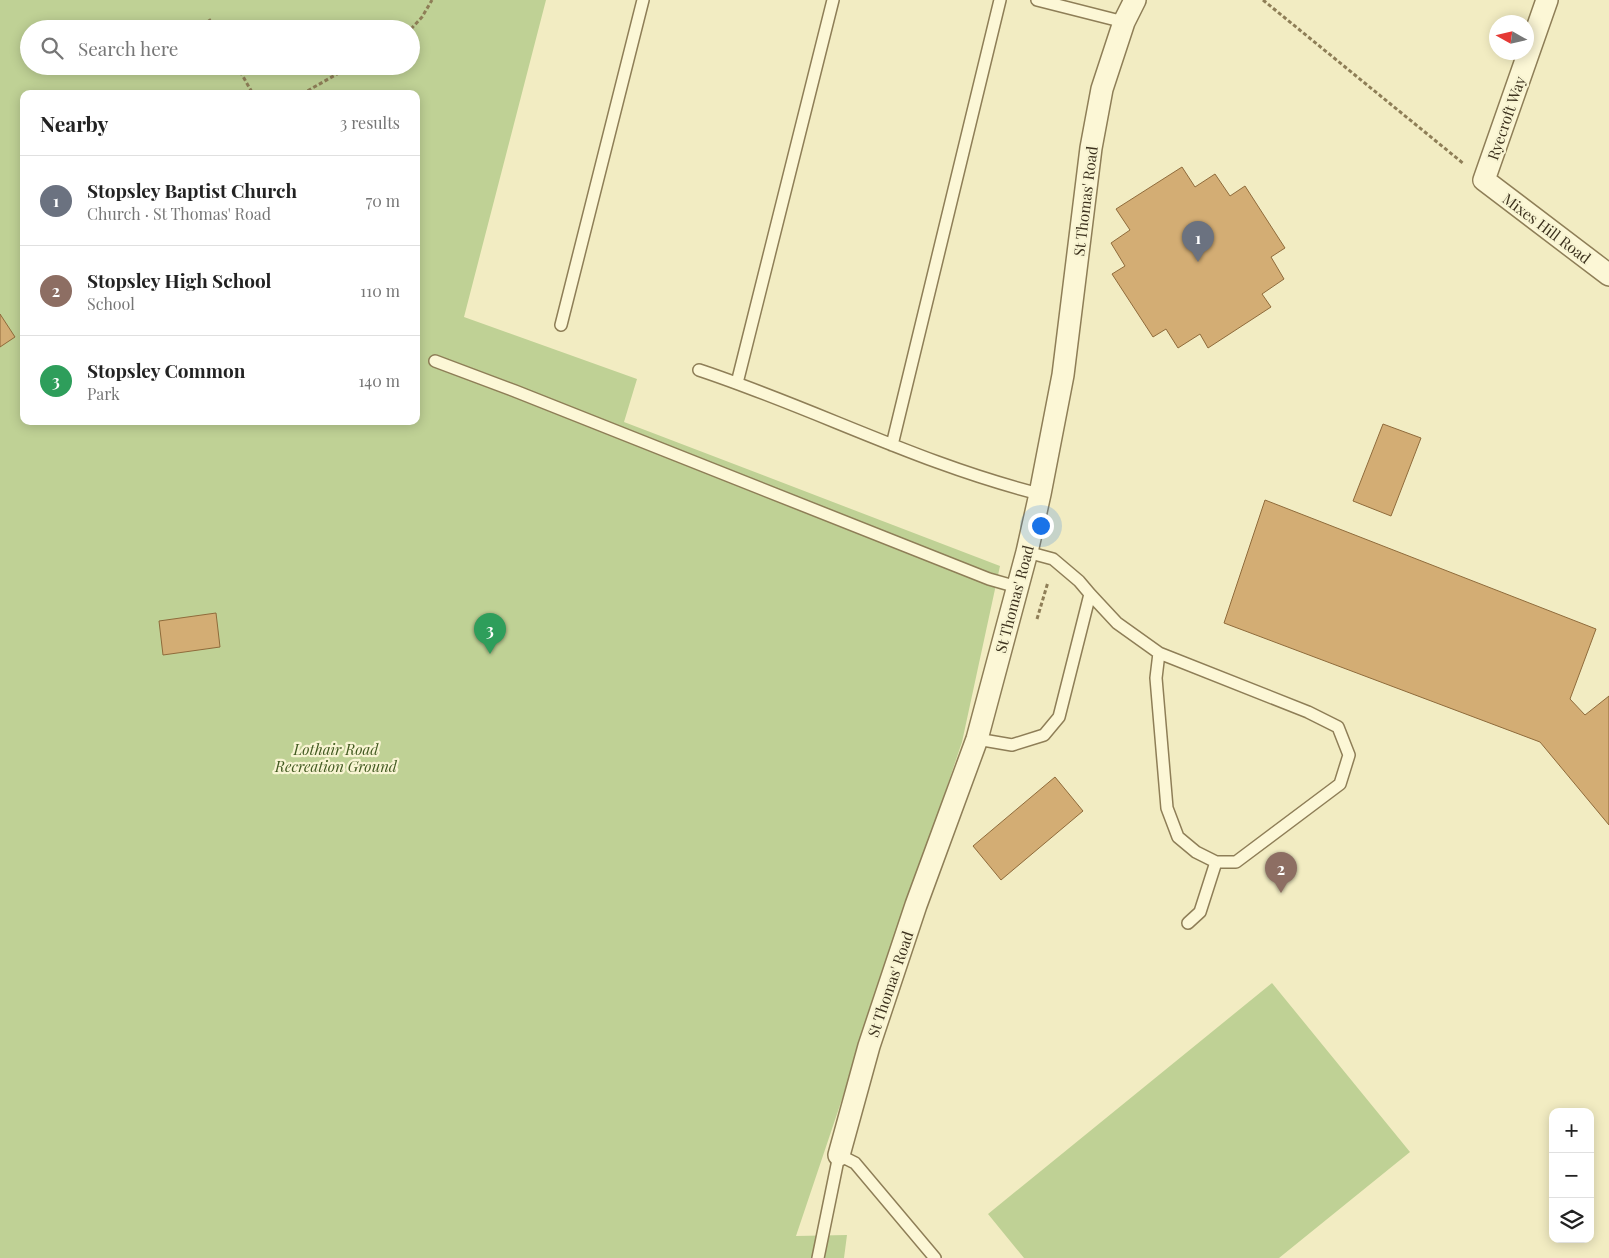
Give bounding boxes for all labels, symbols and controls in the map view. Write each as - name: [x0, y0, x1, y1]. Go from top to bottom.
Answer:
- north arrow: [1489, 15, 1534, 60]
- search box: [20, 20, 420, 75]
- icon: search: [38, 34, 66, 62]
- text: Search here: [78, 35, 178, 61]
- street label: Ryecroft Way: [1482, 73, 1530, 163]
- text: Nearby: [40, 109, 109, 137]
- text: 3 results: [340, 112, 400, 133]
- street label: St Thomas' Road: [1068, 145, 1102, 257]
- text: Stopsley Baptist Church: [87, 177, 297, 203]
- street label: Mixes Hill Road: [1499, 188, 1595, 268]
- text: 1: [53, 190, 59, 211]
- text: 70 m: [366, 190, 400, 211]
- text: Church · St Thomas' Road: [87, 203, 271, 224]
- pin: 1: [1182, 221, 1214, 262]
- text: Stopsley High School: [87, 267, 271, 293]
- text: 2: [52, 280, 60, 301]
- text: 110 m: [360, 280, 400, 301]
- text: School: [87, 293, 135, 314]
- text: Stopsley Common: [87, 357, 245, 383]
- text: 3: [52, 370, 60, 391]
- text: 140 m: [358, 370, 400, 391]
- text: Park: [87, 383, 120, 404]
- your location: [1028, 513, 1054, 539]
- street label: St Thomas' Road: [990, 543, 1038, 655]
- pin: 3: [474, 613, 506, 654]
- park label: Lothair Road Recreation Ground: [274, 739, 398, 776]
- pin: 2: [1265, 852, 1297, 893]
- street label: St Thomas' Road: [863, 928, 918, 1040]
- map controls: [1549, 1108, 1594, 1243]
- button: +: [1549, 1108, 1594, 1153]
- button: −: [1549, 1153, 1594, 1198]
- button: layers: [1549, 1198, 1594, 1243]

